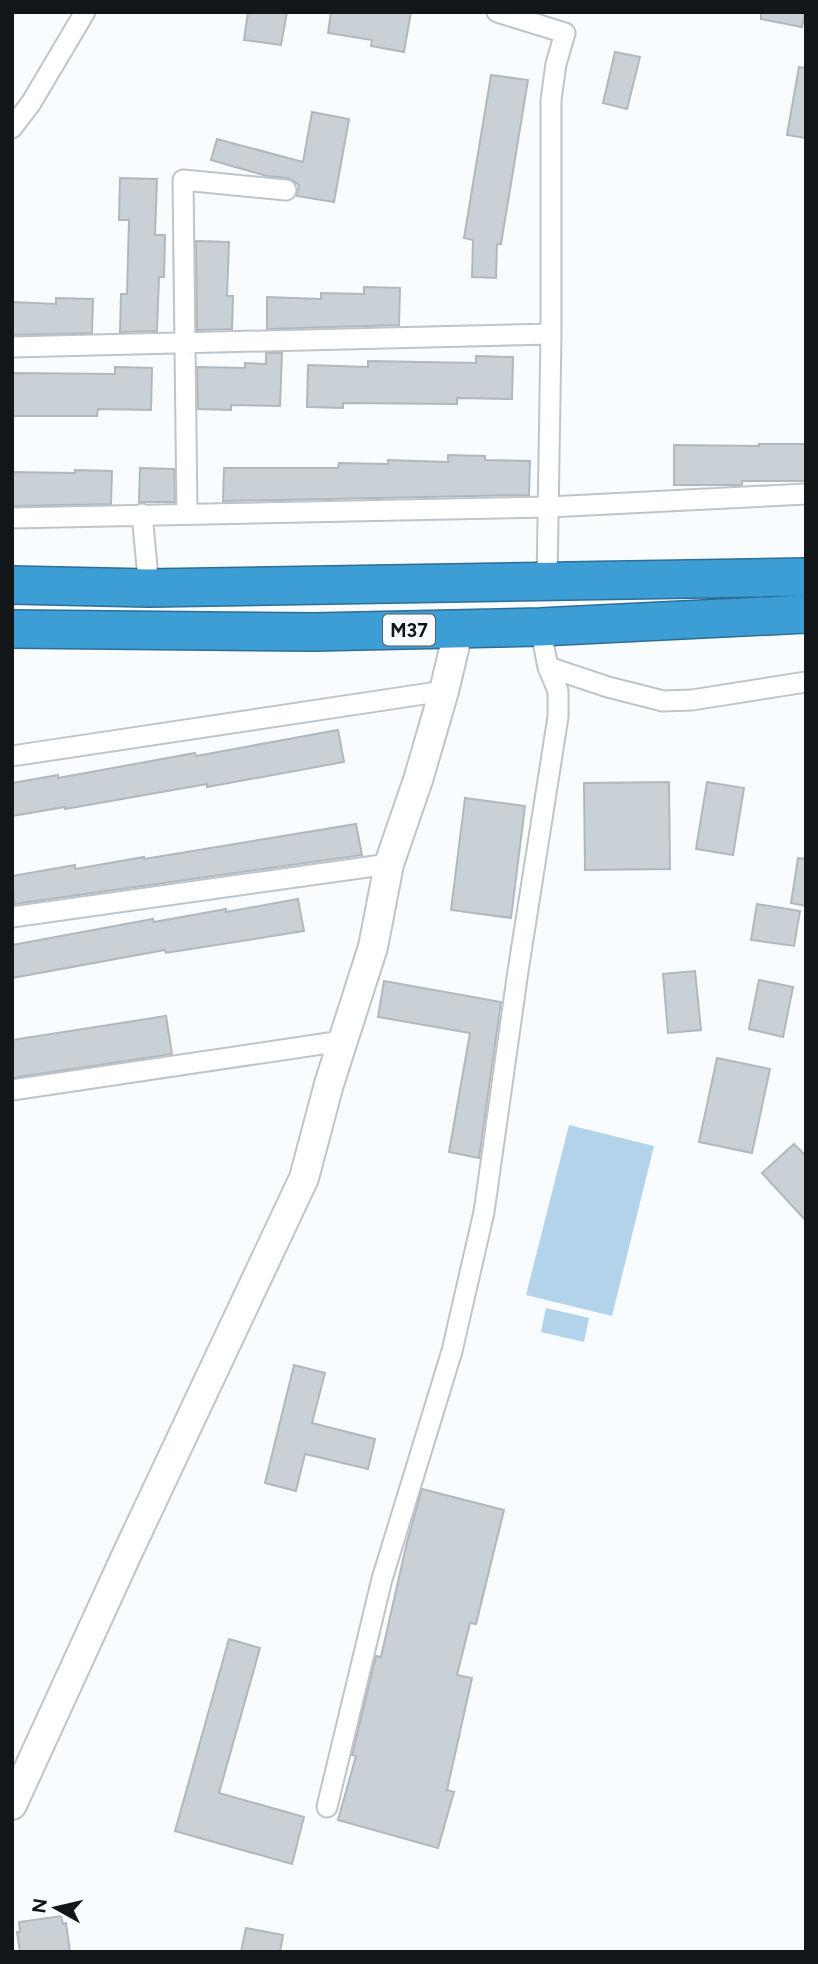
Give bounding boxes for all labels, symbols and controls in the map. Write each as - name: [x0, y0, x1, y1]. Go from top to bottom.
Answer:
- road number: M37: [383, 614, 435, 646]
- north arrow: [21, 1873, 91, 1943]
- text: N: [27, 1897, 52, 1915]

